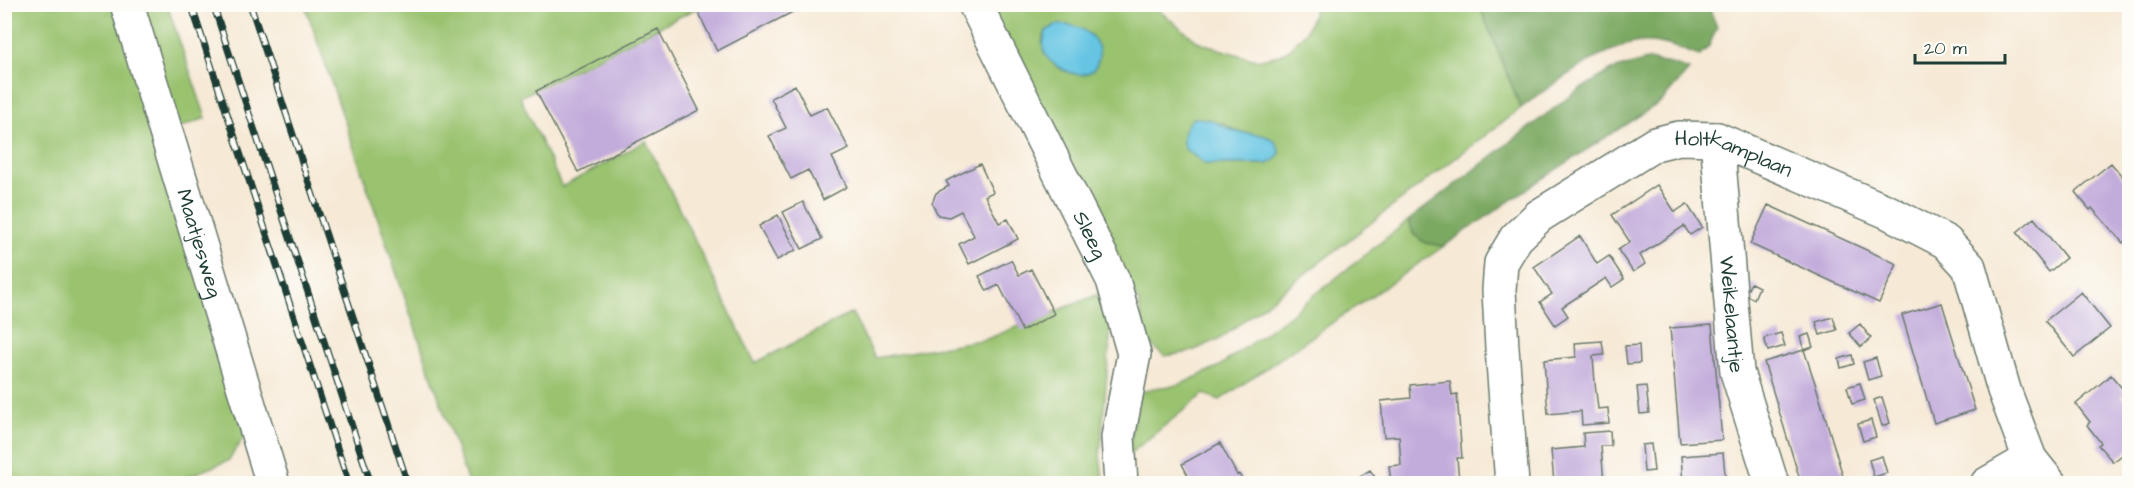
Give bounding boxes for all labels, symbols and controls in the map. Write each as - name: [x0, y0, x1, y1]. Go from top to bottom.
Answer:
- scale bar: [1915, 27, 2005, 65]
- text: 20 m: [1924, 36, 1967, 61]
- street label: Holtkamplaan: [1674, 124, 1797, 185]
- street label: Maatjesweg: [169, 185, 230, 302]
- street label: Sleeg: [1066, 206, 1114, 265]
- street label: Weikelaantje: [1712, 255, 1751, 374]

